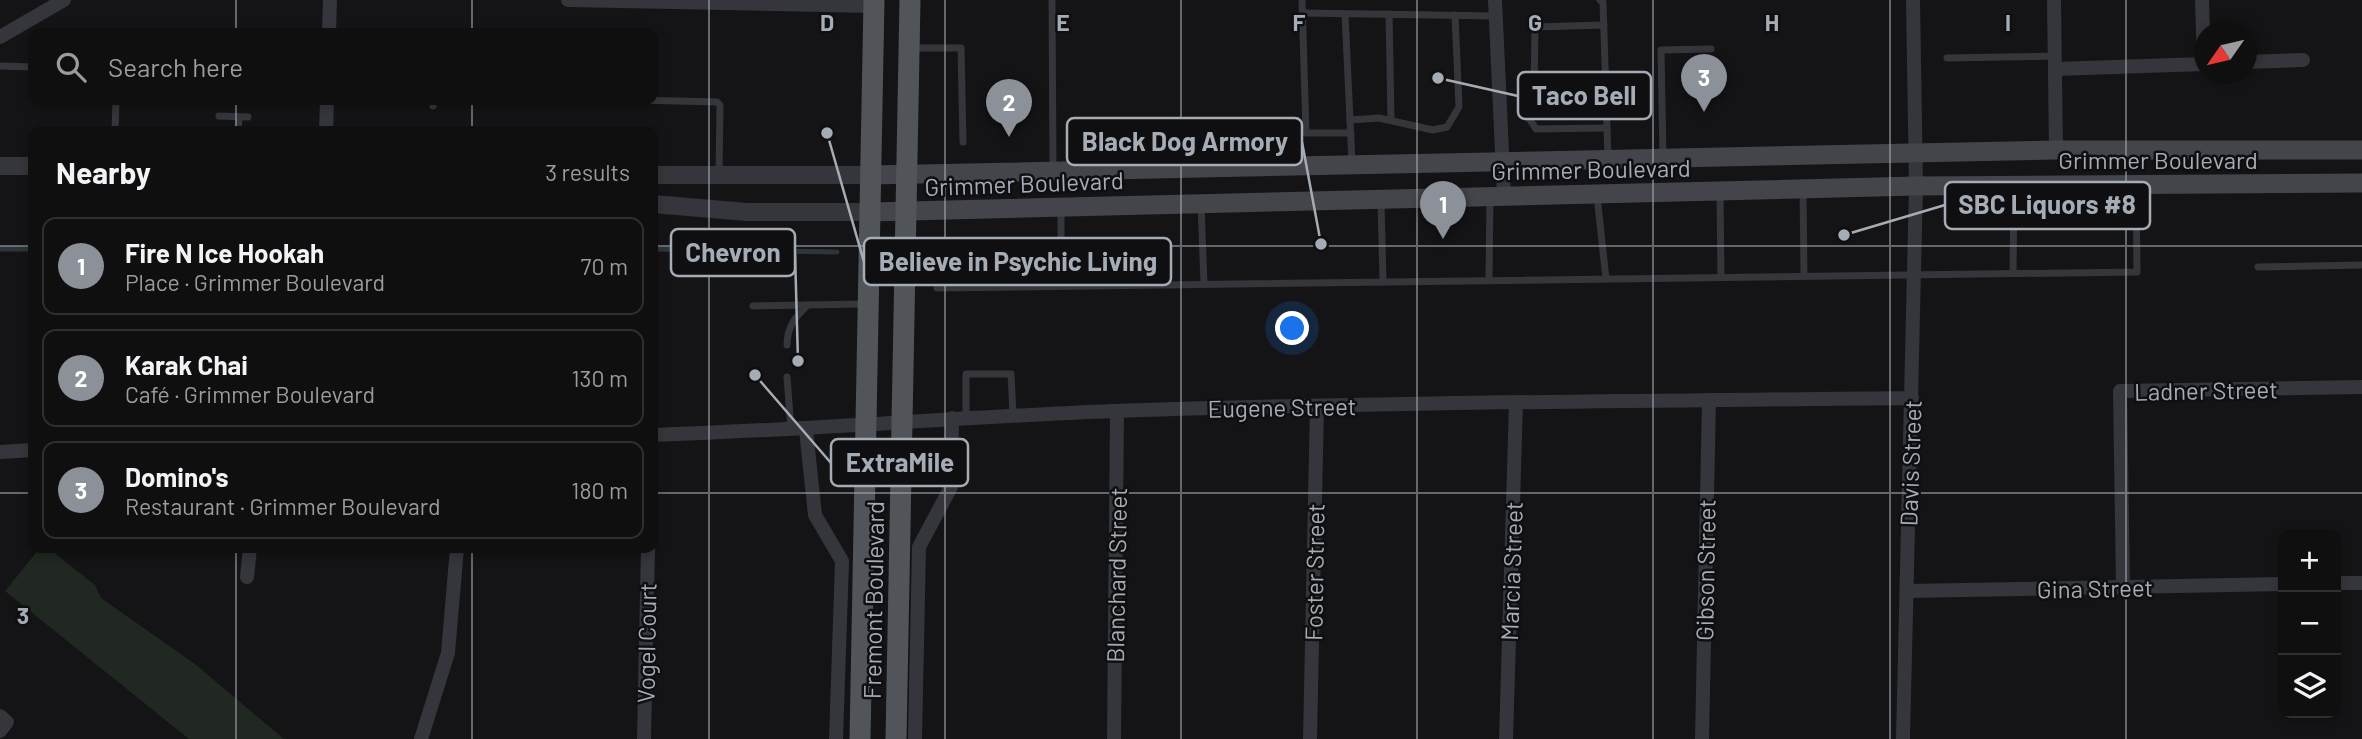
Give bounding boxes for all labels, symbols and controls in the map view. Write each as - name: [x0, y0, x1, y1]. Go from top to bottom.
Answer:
- text: D: [820, 8, 834, 36]
- text: E: [1056, 8, 1070, 36]
- text: F: [1293, 8, 1306, 36]
- text: G: [1528, 8, 1542, 36]
- text: H: [1765, 8, 1779, 36]
- text: I: [2005, 8, 2011, 36]
- north arrow: [2194, 21, 2257, 84]
- search box: [28, 28, 658, 105]
- icon: search: [52, 48, 90, 86]
- text: Search here: [108, 51, 243, 82]
- pin: 3: [1681, 54, 1727, 112]
- callout: Taco Bell: [1518, 72, 1651, 119]
- pin: 2: [986, 79, 1032, 137]
- text: Taco Bell: [1532, 79, 1636, 110]
- callout: Black Dog Armory: [1067, 118, 1302, 165]
- text: Black Dog Armory: [1082, 125, 1288, 156]
- street label: Grimmer Boulevard: [2058, 145, 2258, 174]
- street label: Grimmer Boulevard: [1491, 153, 1691, 185]
- text: Nearby: [56, 154, 151, 190]
- text: 3 results: [545, 158, 630, 186]
- street label: Grimmer Boulevard: [924, 165, 1124, 201]
- pin: 1: [1420, 181, 1466, 239]
- callout: SBC Liquors #8: [1945, 182, 2150, 229]
- text: SBC Liquors #8: [1958, 188, 2136, 219]
- callout: Chevron: [671, 229, 795, 276]
- text: Chevron: [685, 236, 781, 267]
- text: Fire N Ice Hookah: [125, 237, 324, 268]
- callout: Believe in Psychic Living: [864, 238, 1171, 285]
- text: Believe in Psychic Living: [879, 245, 1157, 276]
- text: 1: [77, 252, 85, 280]
- text: 70 m: [581, 252, 628, 280]
- text: Place · Grimmer Boulevard: [125, 268, 385, 296]
- your location: [1275, 311, 1309, 345]
- text: Karak Chai: [125, 349, 248, 380]
- text: 2: [75, 364, 87, 392]
- text: 130 m: [571, 364, 628, 392]
- street label: Ladner Street: [2134, 374, 2278, 406]
- text: Café · Grimmer Boulevard: [125, 380, 375, 408]
- street label: Eugene Street: [1207, 391, 1357, 423]
- street label: Davis Street: [1893, 399, 1927, 527]
- callout: ExtraMile: [831, 439, 968, 486]
- text: ExtraMile: [846, 446, 954, 477]
- text: Domino's: [125, 461, 229, 492]
- text: 3: [75, 476, 87, 504]
- text: 180 m: [571, 476, 628, 504]
- street label: Blanchard Street: [1100, 487, 1132, 663]
- text: Restaurant · Grimmer Boulevard: [125, 492, 441, 520]
- street label: Gibson Street: [1689, 499, 1721, 641]
- street label: Fremont Boulevard: [857, 501, 889, 699]
- street label: Marcia Street: [1494, 501, 1528, 641]
- street label: Foster Street: [1298, 503, 1330, 641]
- map controls: [2278, 529, 2341, 718]
- button: +: [2278, 529, 2341, 592]
- street label: Gina Street: [2037, 572, 2153, 604]
- street label: Vogel Court: [630, 583, 662, 703]
- button: −: [2278, 592, 2341, 655]
- text: 3: [17, 601, 29, 629]
- button: layers: [2278, 655, 2341, 718]

